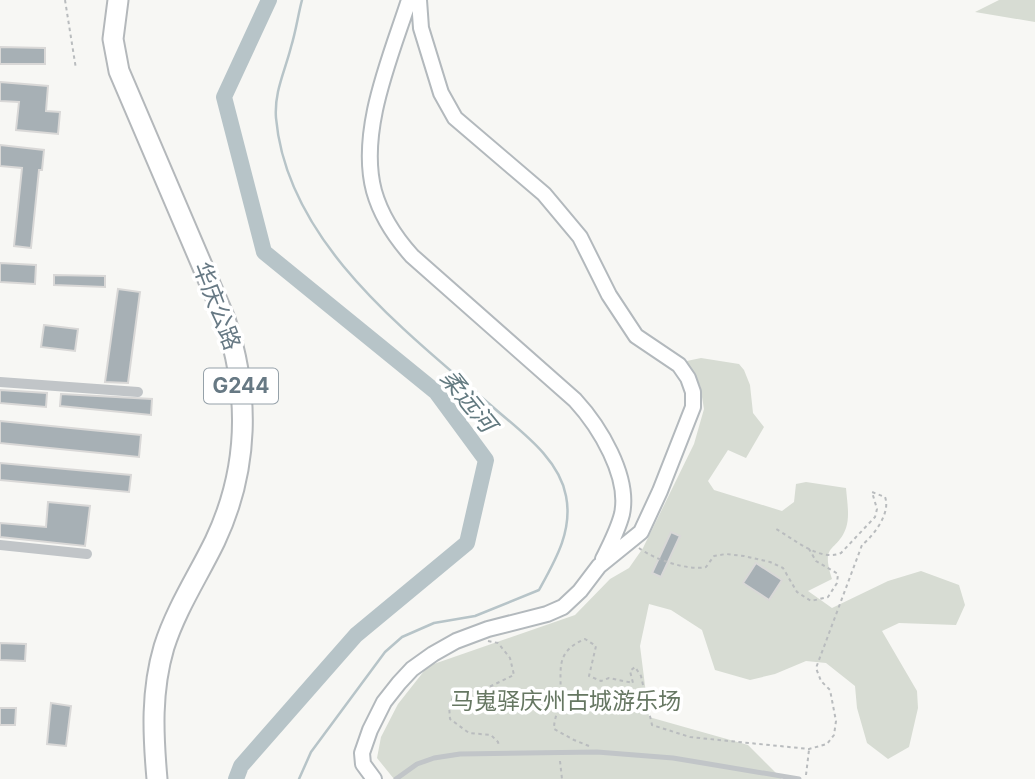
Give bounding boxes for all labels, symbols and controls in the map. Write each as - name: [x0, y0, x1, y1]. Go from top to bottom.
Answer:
- street label: 华庆公路: [187, 258, 247, 354]
- water label: 柔远河: [434, 364, 505, 441]
- road number: G244: [204, 368, 278, 404]
- park label: 马嵬驿庆州古城游乐场: [451, 687, 681, 715]

